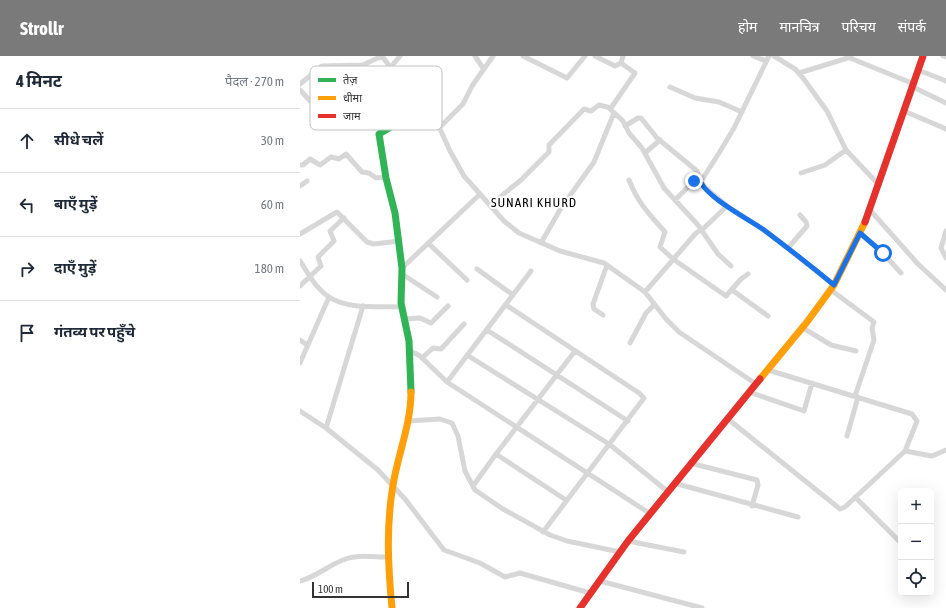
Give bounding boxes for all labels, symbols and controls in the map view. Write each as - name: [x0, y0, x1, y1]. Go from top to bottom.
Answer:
- text: Strollr: [20, 17, 64, 39]
- text: होम: [738, 19, 757, 35]
- text: मानचित्र: [779, 19, 820, 35]
- text: परिचय: [842, 19, 876, 35]
- text: संपर्क: [898, 19, 926, 35]
- legend: [310, 66, 442, 130]
- text: 4 मिनट: [16, 71, 62, 91]
- text: पैदल · 270 m: [225, 74, 284, 89]
- text: तेज़: [343, 74, 358, 86]
- text: धीमा: [343, 92, 362, 104]
- text: जाम: [343, 110, 361, 122]
- icon: ahead: [16, 130, 38, 152]
- text: सीधे चलें: [54, 131, 103, 148]
- text: 30 m: [261, 133, 284, 148]
- route end: [685, 172, 703, 190]
- icon: left: [16, 194, 38, 216]
- text: बाएँ मुड़ें: [54, 195, 97, 212]
- district label: SUNARI KHURD: [491, 195, 577, 210]
- text: 60 m: [261, 197, 284, 212]
- route start: [874, 244, 892, 262]
- icon: right: [16, 258, 38, 280]
- text: दाएँ मुड़ें: [54, 259, 96, 276]
- text: 180 m: [255, 261, 284, 276]
- icon: arrive: [16, 322, 38, 344]
- text: गंतव्य पर पहुँचे: [54, 323, 135, 340]
- map controls: [898, 488, 934, 596]
- button: +: [898, 488, 934, 524]
- button: −: [898, 524, 934, 560]
- button: locate: [898, 560, 934, 596]
- scale bar: [312, 580, 409, 599]
- text: 100 m: [318, 583, 343, 595]

